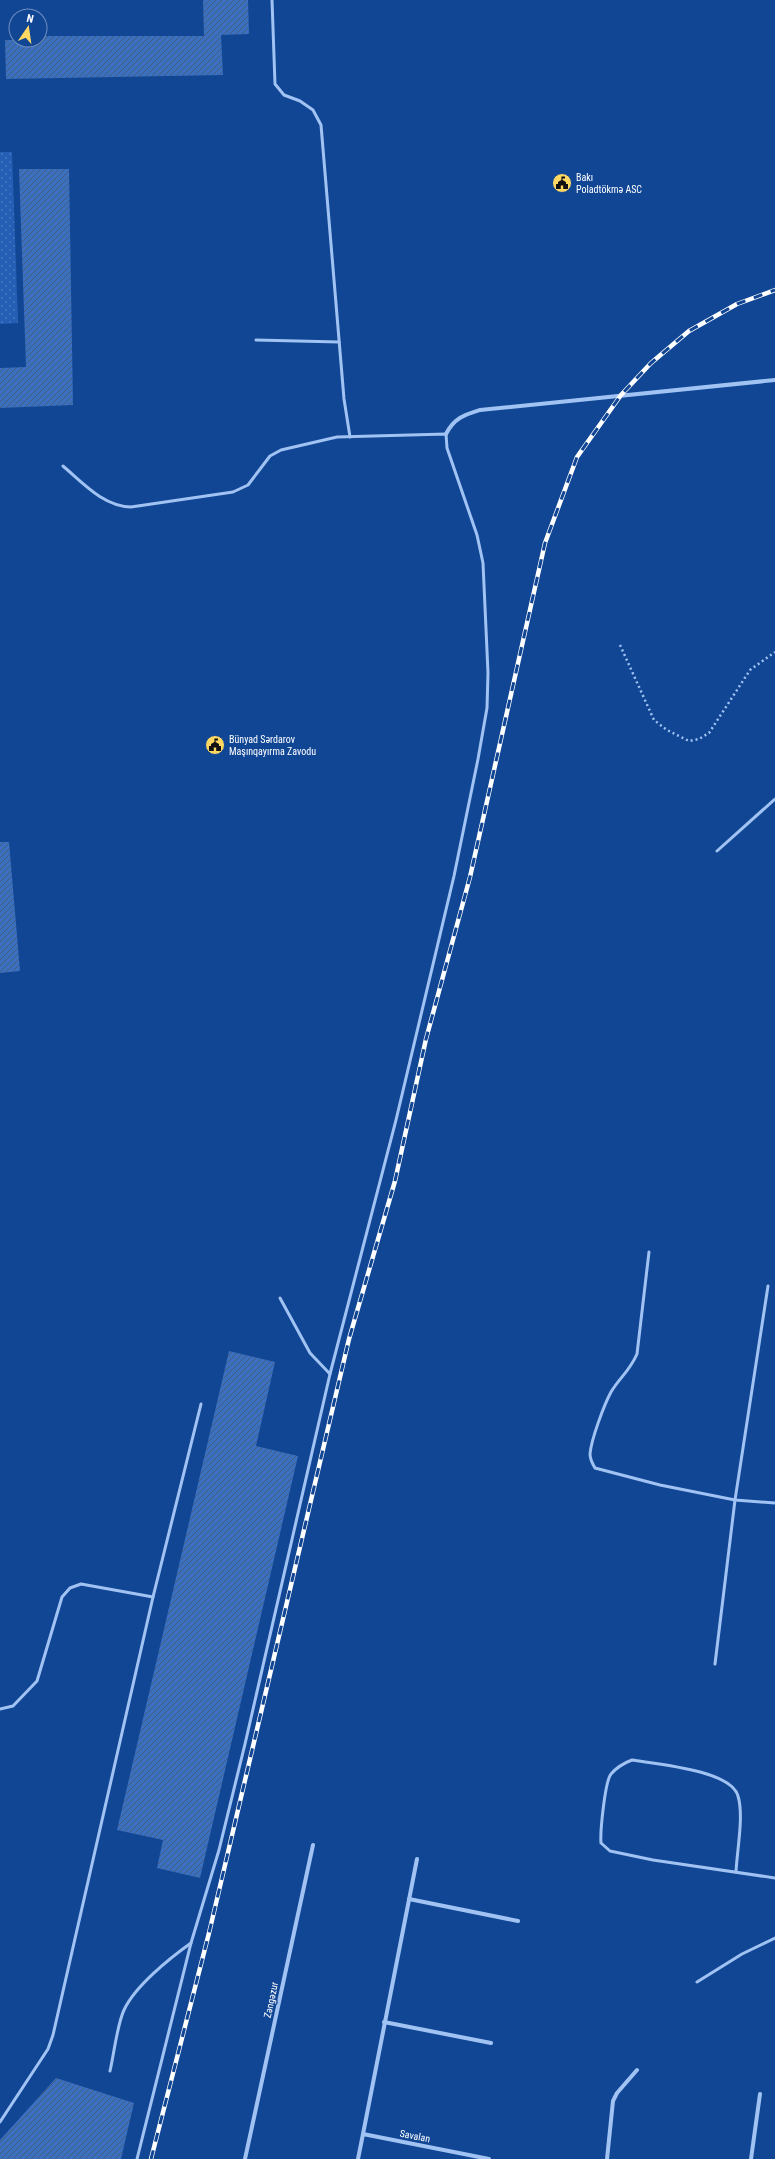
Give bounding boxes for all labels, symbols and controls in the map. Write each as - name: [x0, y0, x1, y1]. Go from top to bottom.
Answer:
- north arrow: [8, 8, 48, 48]
- text: N: [25, 12, 35, 26]
- public building icon: Bakı Poladtökmə ASC: [551, 172, 573, 194]
- place label: Bakı Poladtökmə ASC: [576, 172, 642, 195]
- public building icon: Bünyad Sərdarov Maşınqayırma Zavodu: [204, 734, 226, 756]
- place label: Bünyad Sərdarov Maşınqayırma Zavodu: [229, 734, 316, 757]
- street label: Zəngəzur: [262, 1981, 280, 2019]
- street label: Savalan: [399, 2128, 431, 2144]

